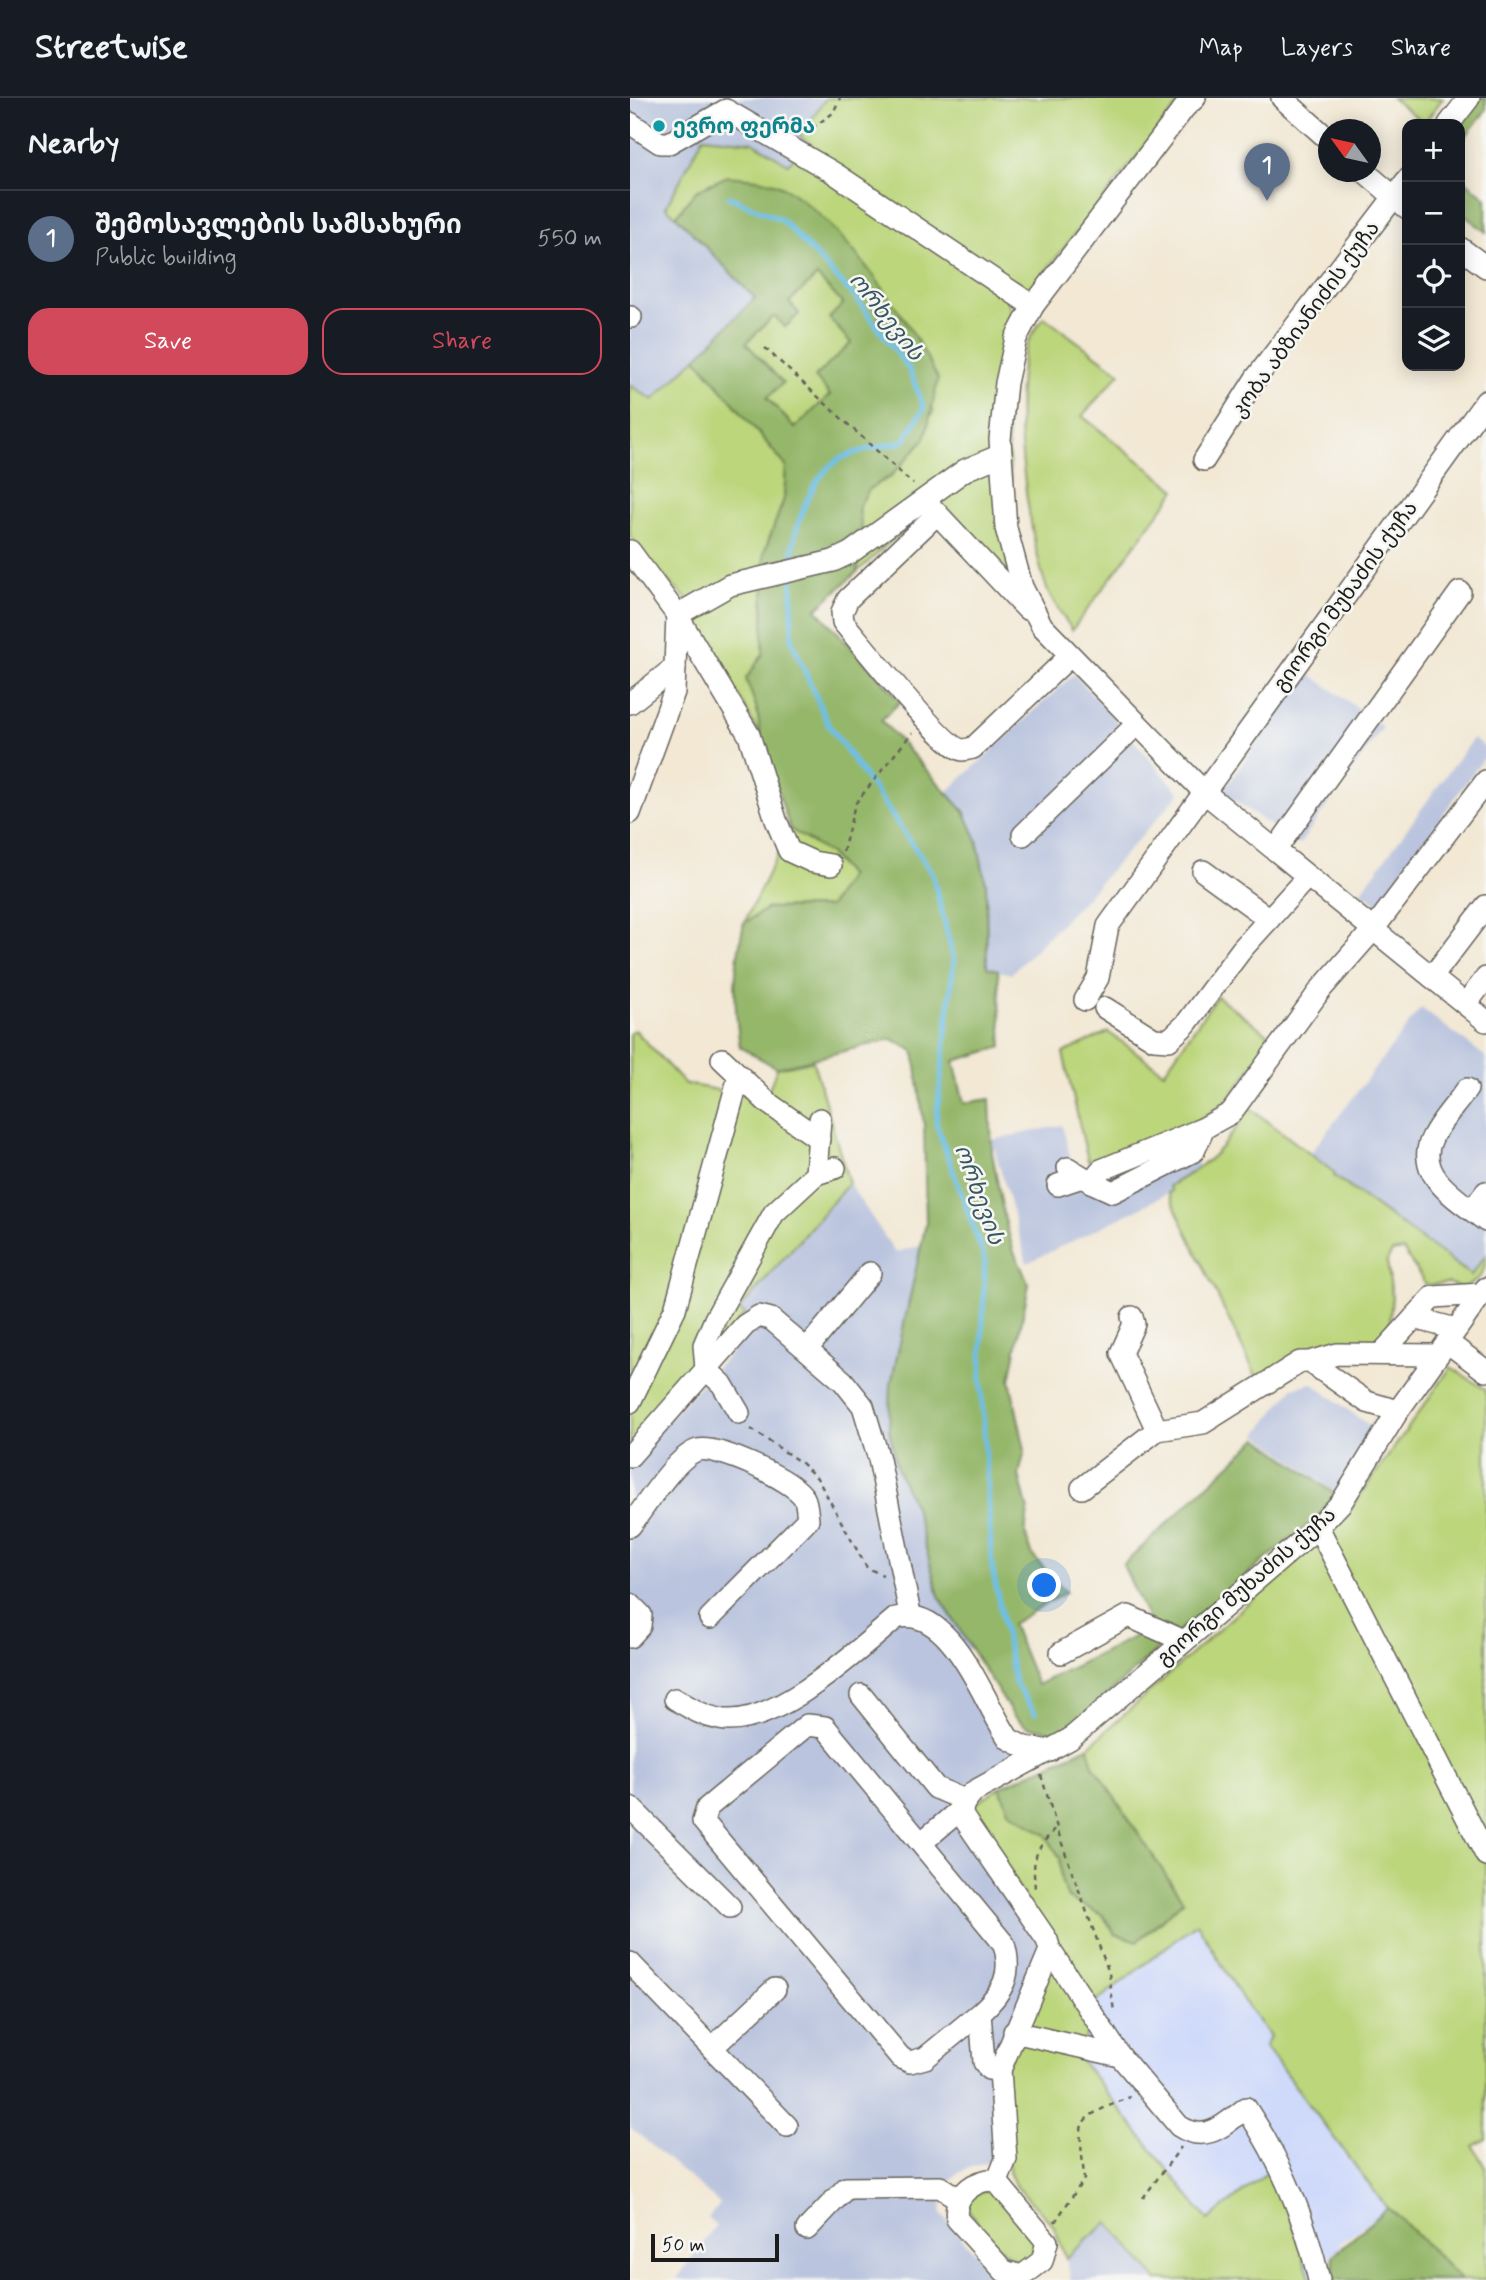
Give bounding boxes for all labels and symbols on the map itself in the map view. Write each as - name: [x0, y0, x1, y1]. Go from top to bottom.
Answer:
- place label: ევრო ფერმა: [673, 113, 815, 141]
- marker: ევრო ფერმა: [651, 118, 667, 134]
- north arrow: [1318, 119, 1381, 182]
- pin: 1: [1244, 143, 1290, 201]
- street label: კობა აბზიანიძის ქუჩა: [1225, 216, 1387, 423]
- water label: ორხევის: [841, 267, 930, 368]
- street label: გიორგი მუხაძის ქუჩა: [1267, 496, 1424, 697]
- water label: ორხევის: [946, 1140, 1010, 1250]
- street label: გიორგი მუხაძის ქუჩა: [1151, 1501, 1342, 1672]
- your location: [1027, 1568, 1061, 1602]
- scale bar: [651, 2231, 779, 2263]

